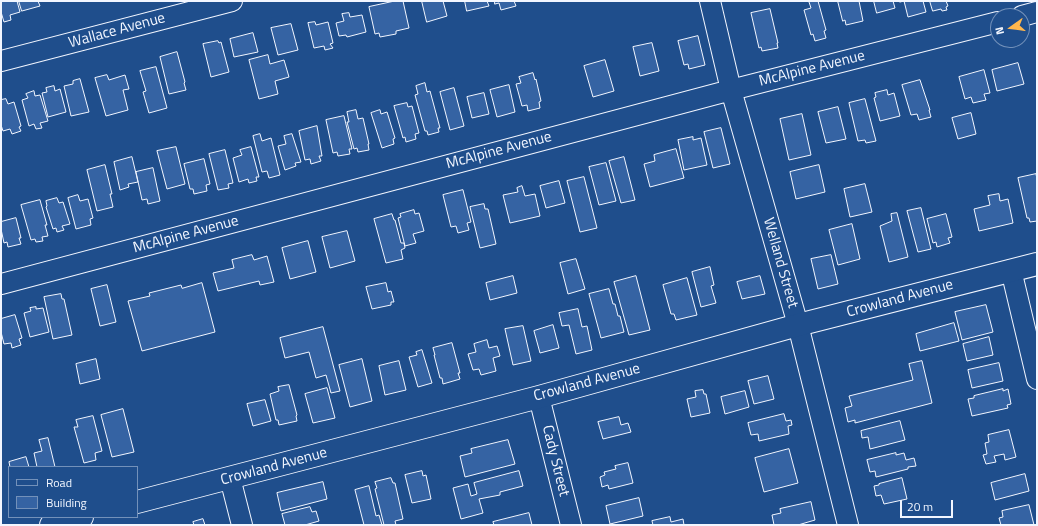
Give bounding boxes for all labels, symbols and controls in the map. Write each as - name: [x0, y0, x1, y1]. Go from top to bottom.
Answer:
- north arrow: [990, 8, 1030, 48]
- street label: Wallace Avenue: [67, 9, 167, 53]
- text: N: [991, 25, 1008, 36]
- street label: McAlpine Avenue: [757, 47, 867, 91]
- street label: McAlpine Avenue: [444, 128, 554, 174]
- street label: McAlpine Avenue: [131, 212, 241, 258]
- street label: Welland Street: [759, 216, 801, 310]
- street label: Crowland Avenue: [845, 276, 955, 322]
- street label: Crowland Avenue: [532, 360, 642, 406]
- street label: Cady Street: [537, 423, 573, 499]
- street label: Crowland Avenue: [219, 444, 329, 490]
- legend: [8, 466, 138, 518]
- text: Road: [46, 473, 72, 492]
- scale bar: [902, 492, 955, 518]
- text: Building: [46, 493, 87, 512]
- text: 20 m: [907, 497, 933, 516]

